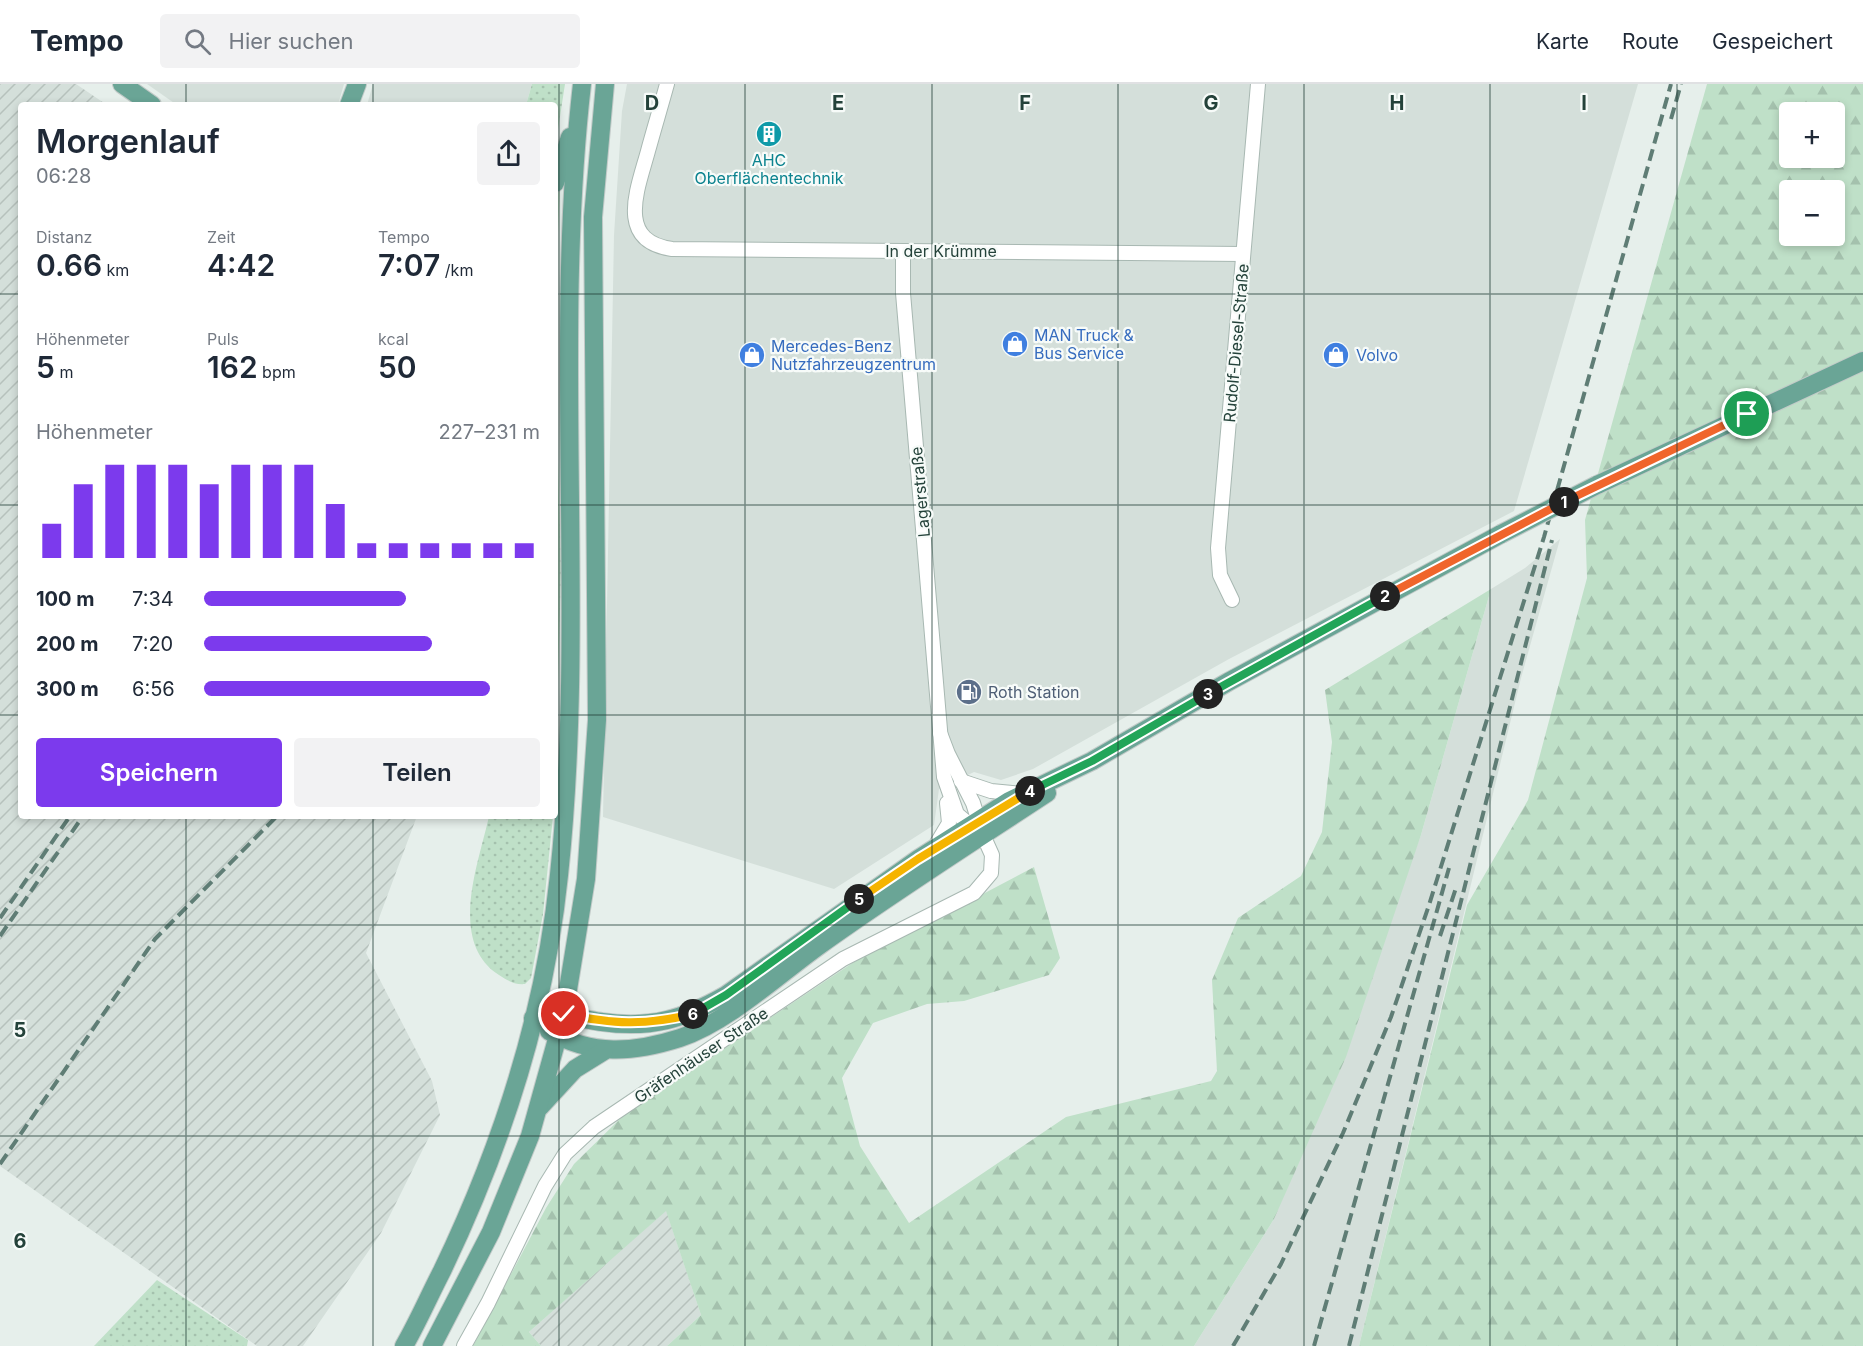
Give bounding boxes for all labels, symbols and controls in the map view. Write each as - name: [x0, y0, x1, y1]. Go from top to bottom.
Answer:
- search box: [160, 14, 580, 68]
- text: Tempo: [30, 24, 124, 58]
- icon: search: [181, 25, 214, 58]
- text: Hier suchen: [229, 28, 354, 54]
- text: Karte: [1536, 29, 1589, 54]
- text: Route: [1622, 29, 1679, 54]
- text: Gespeichert: [1712, 29, 1833, 54]
- text: D: [645, 91, 659, 115]
- text: E: [832, 91, 844, 115]
- text: F: [1019, 91, 1031, 115]
- text: G: [1203, 91, 1219, 115]
- text: H: [1390, 91, 1404, 115]
- text: I: [1581, 91, 1587, 115]
- map controls: [1779, 102, 1845, 246]
- button: +: [1779, 102, 1845, 168]
- building icon: AHC Oberflächentechnik: [754, 119, 784, 149]
- text: Morgenlauf: [36, 121, 220, 161]
- button: share: [477, 122, 540, 185]
- place label: AHC Oberflächentechnik: [695, 150, 844, 188]
- text: 06:28: [36, 164, 91, 188]
- button: −: [1779, 180, 1845, 246]
- text: Distanz: [36, 227, 92, 247]
- text: Zeit: [207, 227, 236, 247]
- text: Tempo: [378, 227, 430, 247]
- street label: In der Krümme: [885, 241, 997, 261]
- text: 0.66: [36, 247, 102, 283]
- text: 4:42: [207, 247, 275, 283]
- text: 7:07: [378, 247, 440, 283]
- text: km: [102, 260, 129, 280]
- text: /km: [440, 260, 473, 280]
- street label: Rudolf-Diesel-Straße: [1219, 263, 1253, 423]
- place label: MAN Truck & Bus Service: [1034, 325, 1134, 363]
- text: Höhenmeter: [36, 329, 130, 349]
- text: Puls: [207, 329, 239, 349]
- text: kcal: [378, 329, 409, 349]
- shop icon: MAN Truck & Bus Service: [1000, 329, 1030, 359]
- place label: Mercedes-Benz Nutzfahrzeugzentrum: [771, 336, 936, 374]
- shop icon: Mercedes-Benz Nutzfahrzeugzentrum: [737, 340, 767, 370]
- shop icon: Volvo: [1321, 340, 1351, 370]
- place label: Volvo: [1356, 345, 1398, 365]
- text: 5: [36, 349, 55, 385]
- text: 162: [207, 349, 258, 385]
- text: 50: [378, 349, 417, 385]
- text: m: [55, 362, 73, 382]
- text: bpm: [258, 362, 296, 382]
- pin: [1721, 388, 1772, 439]
- icon: arrive: [1730, 397, 1763, 430]
- text: Höhenmeter: [36, 420, 153, 444]
- text: 227–231 m: [438, 420, 540, 444]
- street label: Lagerstraße: [906, 446, 934, 538]
- pin: 1: [1549, 487, 1579, 517]
- text: 1: [1561, 492, 1567, 512]
- pin: 2: [1370, 581, 1400, 611]
- text: 2: [1380, 586, 1390, 606]
- text: 100 m: [36, 587, 95, 611]
- text: 7:34: [132, 587, 174, 611]
- text: 200 m: [36, 632, 99, 656]
- text: 7:20: [132, 632, 173, 656]
- text: 300 m: [36, 677, 99, 701]
- text: 6:56: [132, 677, 175, 701]
- fuel station icon: Roth Station: [954, 677, 984, 707]
- pin: 3: [1193, 679, 1223, 709]
- place label: Roth Station: [988, 682, 1080, 702]
- text: 3: [1203, 684, 1213, 704]
- button: Speichern: [36, 738, 282, 807]
- button: Teilen: [294, 738, 540, 807]
- pin: 4: [1015, 776, 1045, 806]
- text: 4: [1025, 781, 1035, 801]
- pin: 5: [844, 884, 874, 914]
- text: 5: [854, 889, 864, 909]
- pin: [538, 988, 589, 1039]
- icon: check: [547, 997, 580, 1030]
- pin: 6: [678, 999, 708, 1029]
- street label: Gräfenhäuser Straße: [630, 1003, 772, 1107]
- text: 6: [688, 1004, 698, 1024]
- text: 5: [14, 1018, 26, 1042]
- text: 6: [14, 1229, 27, 1253]

